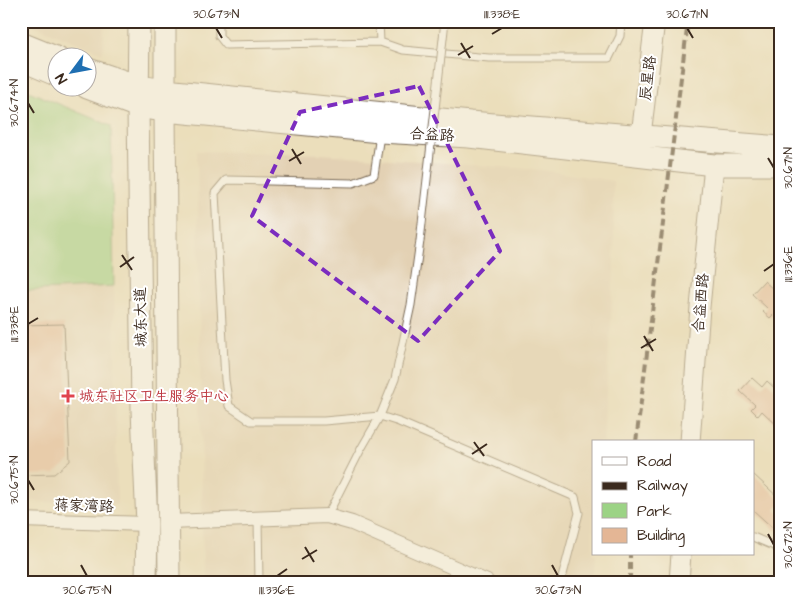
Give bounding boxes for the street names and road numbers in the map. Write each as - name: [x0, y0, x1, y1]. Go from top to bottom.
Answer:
- street label: 辰星路: [635, 54, 661, 102]
- street label: 合益路: [409, 123, 455, 147]
- street label: 合益西路: [688, 272, 714, 334]
- street label: 城东大道: [130, 287, 152, 347]
- street label: 蒋家湾路: [54, 494, 114, 518]

